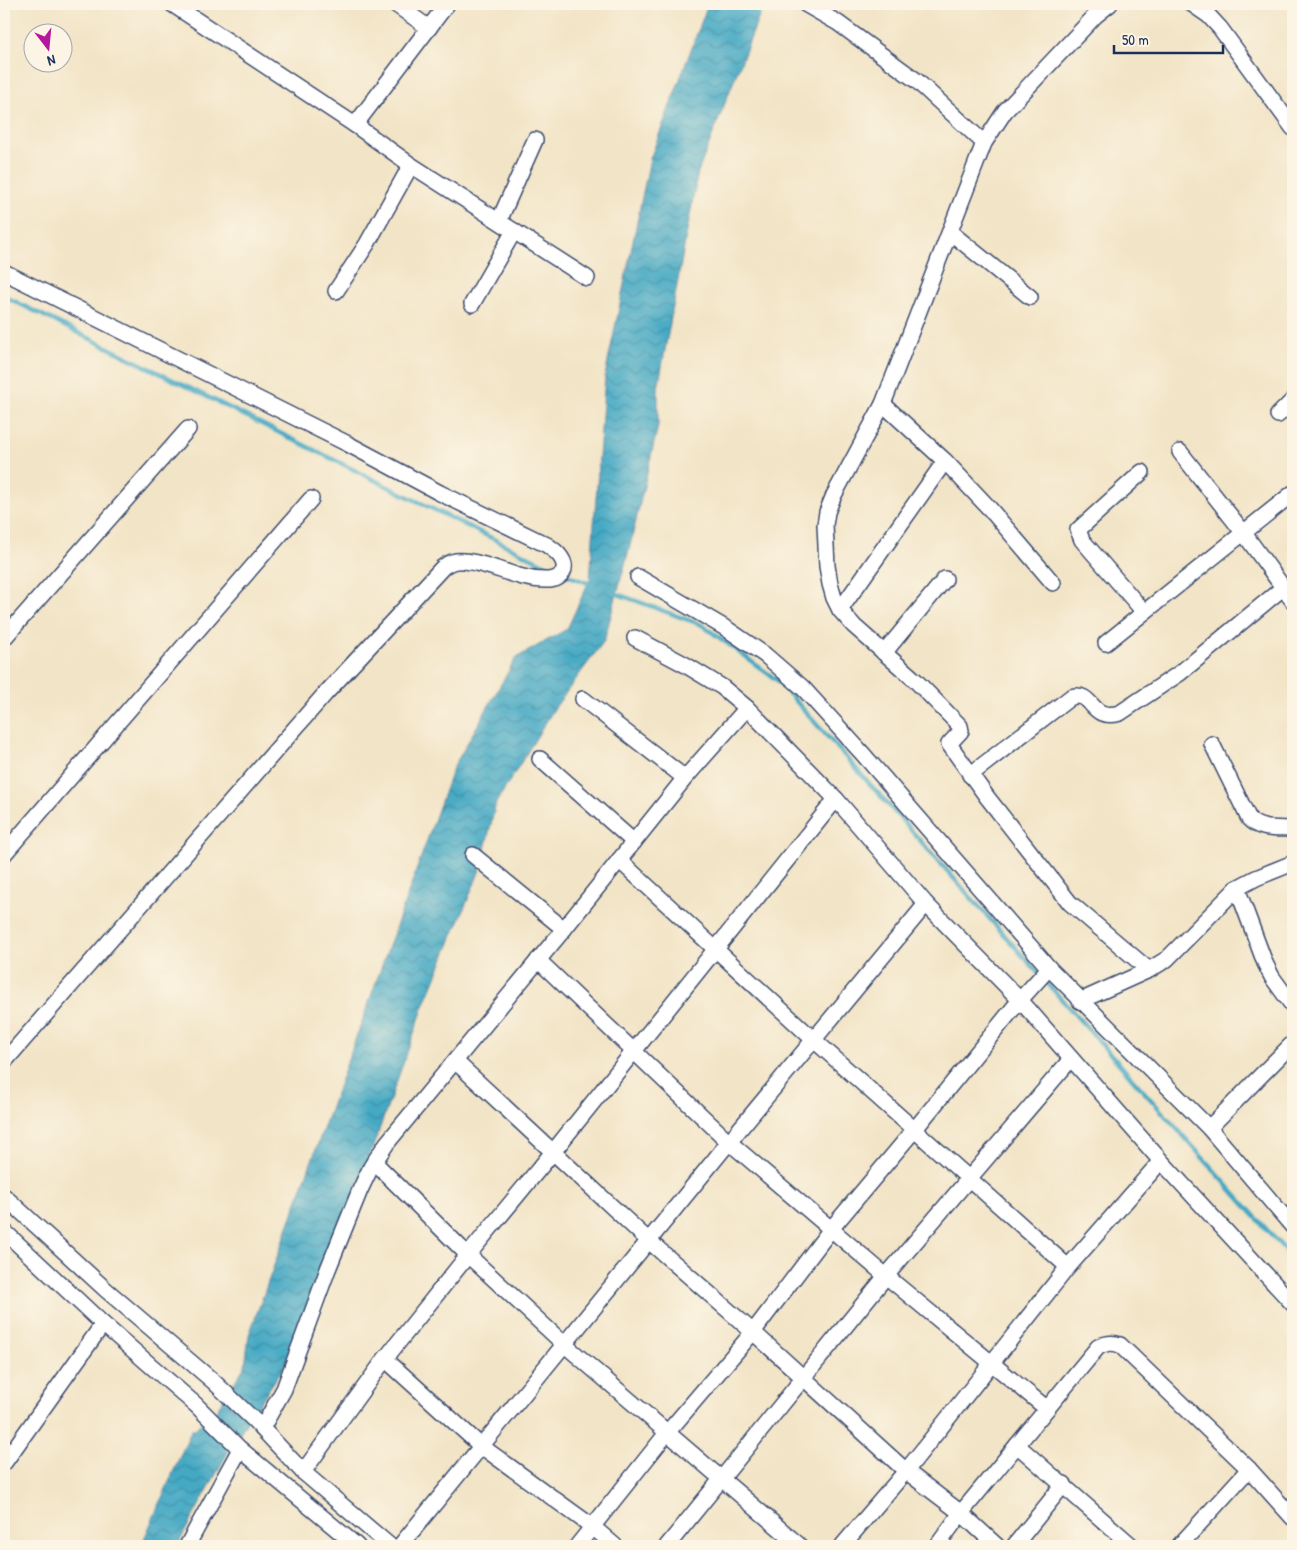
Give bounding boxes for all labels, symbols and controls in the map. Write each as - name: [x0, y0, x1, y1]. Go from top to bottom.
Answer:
- north arrow: [22, 22, 72, 72]
- scale bar: [1114, 22, 1223, 54]
- text: 50 m: [1122, 29, 1149, 50]
- text: N: [45, 51, 58, 71]

